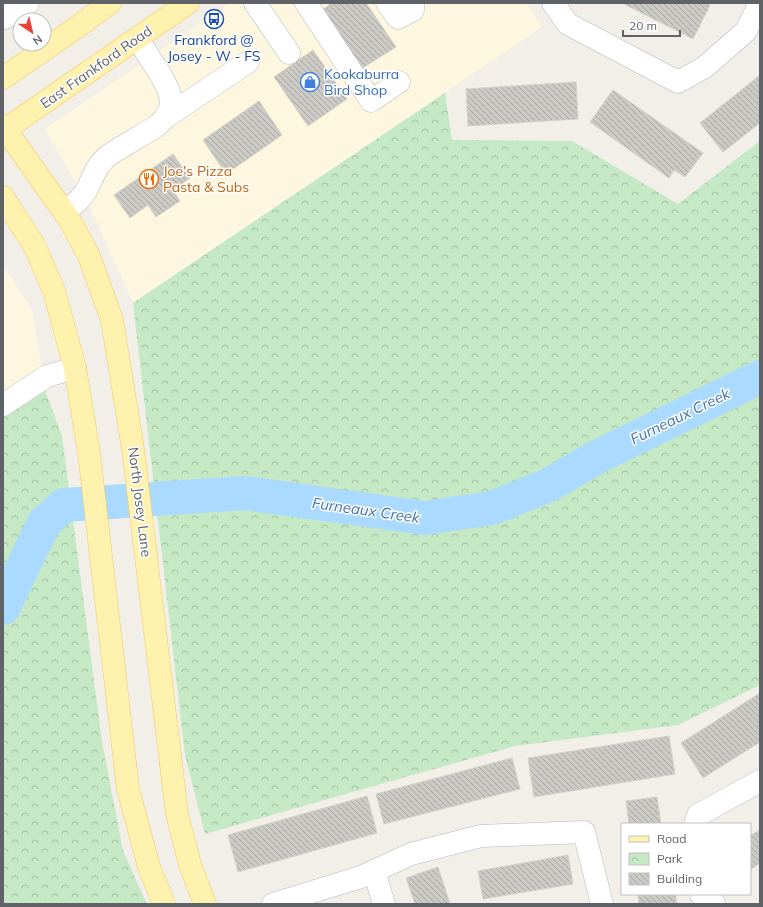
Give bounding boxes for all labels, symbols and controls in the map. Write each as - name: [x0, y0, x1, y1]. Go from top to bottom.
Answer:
- bus stop icon: Frankford @ Josey - W - FS: [203, 8, 225, 30]
- north arrow: [12, 12, 52, 52]
- scale bar: [623, 12, 680, 38]
- text: 20 m: [629, 18, 657, 33]
- street label: East Frankford Road: [37, 22, 155, 112]
- place label: Frankford @ Josey - W - FS: [168, 31, 261, 65]
- text: N: [30, 32, 45, 48]
- place label: Kookaburra Bird Shop: [324, 65, 399, 99]
- shop icon: Kookaburra Bird Shop: [299, 71, 321, 93]
- place label: Joe's Pizza Pasta & Subs: [163, 162, 249, 196]
- restaurant icon: Joe's Pizza Pasta & Subs: [138, 168, 160, 190]
- water label: Furneaux Creek: [627, 383, 734, 448]
- street label: North Josey Lane: [124, 446, 156, 558]
- water label: Furneaux Creek: [311, 493, 422, 527]
- legend: [621, 823, 751, 895]
- text: Road: [657, 831, 686, 846]
- text: Park: [657, 851, 683, 866]
- text: Building: [657, 871, 702, 886]

